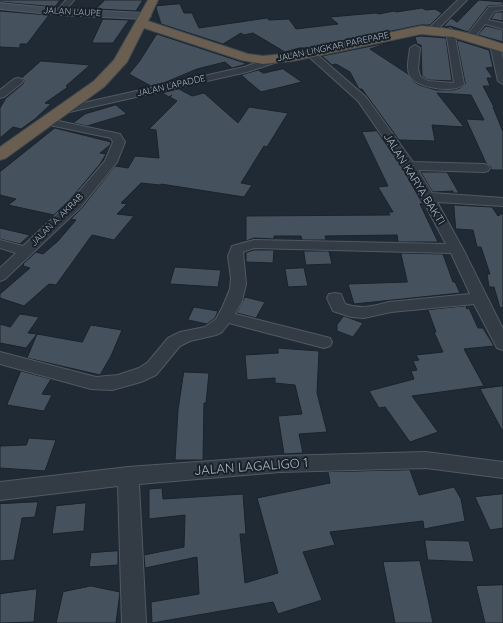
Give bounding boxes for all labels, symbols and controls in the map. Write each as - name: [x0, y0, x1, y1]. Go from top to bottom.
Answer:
- street label: JALAN LAUPE: [43, 5, 101, 19]
- street label: JALAN LINGKAR PAREPARE: [276, 30, 390, 64]
- street label: JALAN LAPADDE: [136, 73, 206, 99]
- street label: JALAN KARYA BAKTI: [380, 131, 448, 227]
- street label: JALAN A. AKRAB: [28, 191, 86, 249]
- street label: JALAN LAGALIGO 1: [193, 455, 309, 479]

